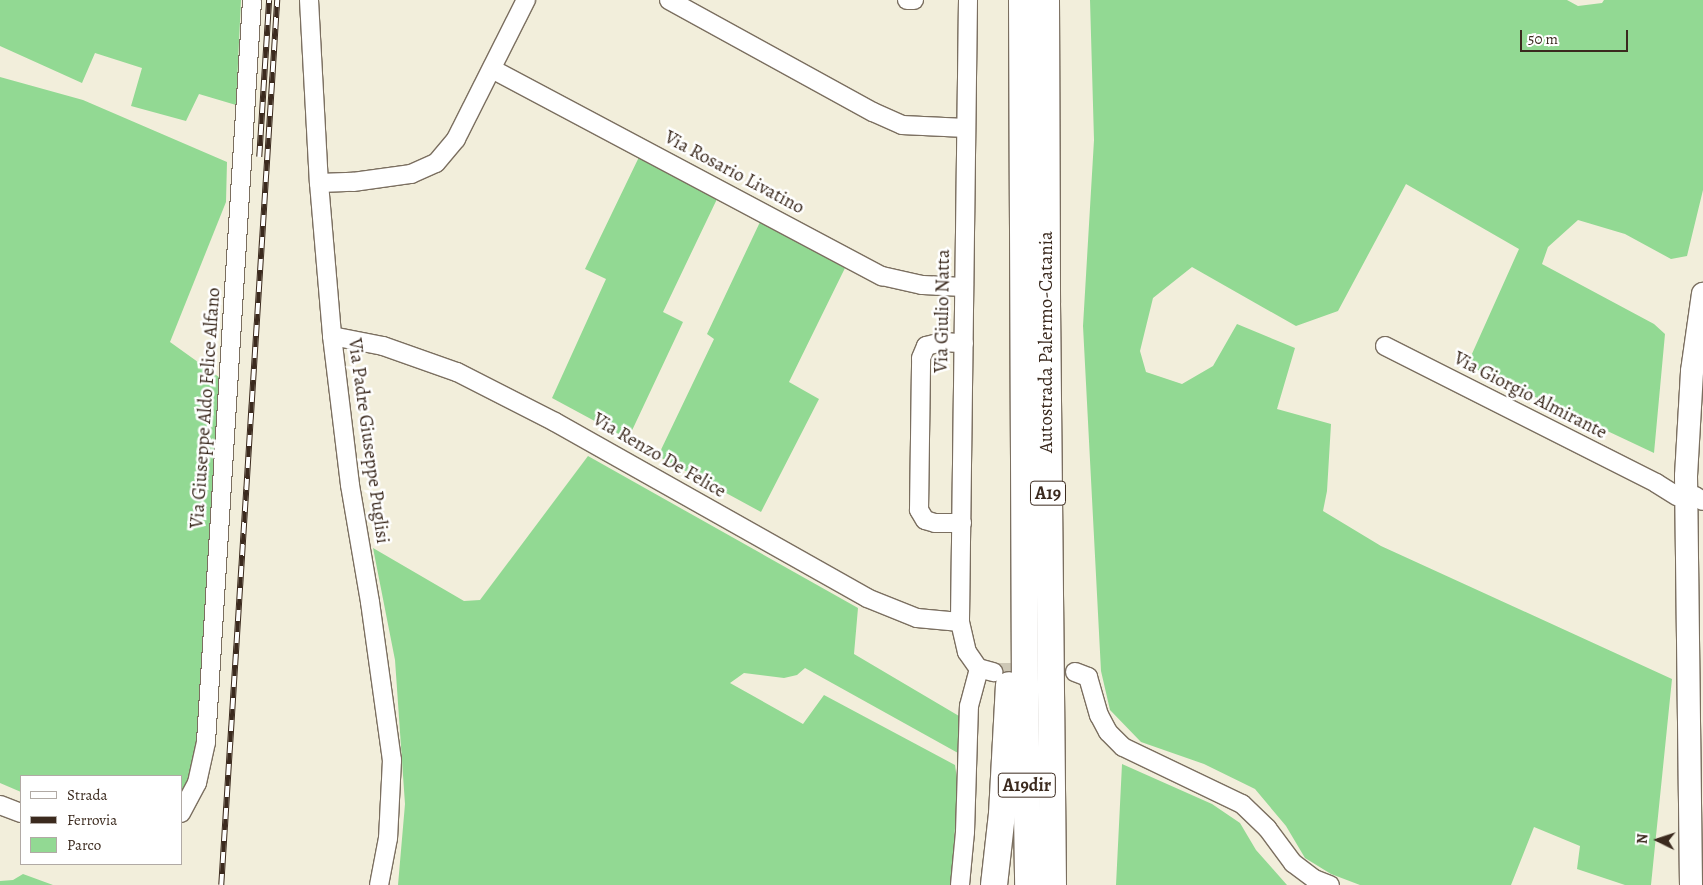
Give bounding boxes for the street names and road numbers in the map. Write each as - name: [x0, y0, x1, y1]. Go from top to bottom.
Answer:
- street label: Via Rosario Livatino: [660, 127, 808, 219]
- street label: Autostrada Palermo-Catania: [1036, 231, 1058, 453]
- street label: Via Giulio Natta: [931, 249, 955, 373]
- street label: Via Giuseppe Aldo Felice Alfano: [186, 287, 226, 529]
- street label: Via Padre Giuseppe Puglisi: [342, 337, 394, 545]
- street label: Via Giorgio Almirante: [1450, 347, 1610, 445]
- street label: Via Renzo De Felice: [588, 409, 730, 503]
- road number: A19: [1029, 478, 1067, 508]
- road number: A19dir: [997, 770, 1057, 800]

